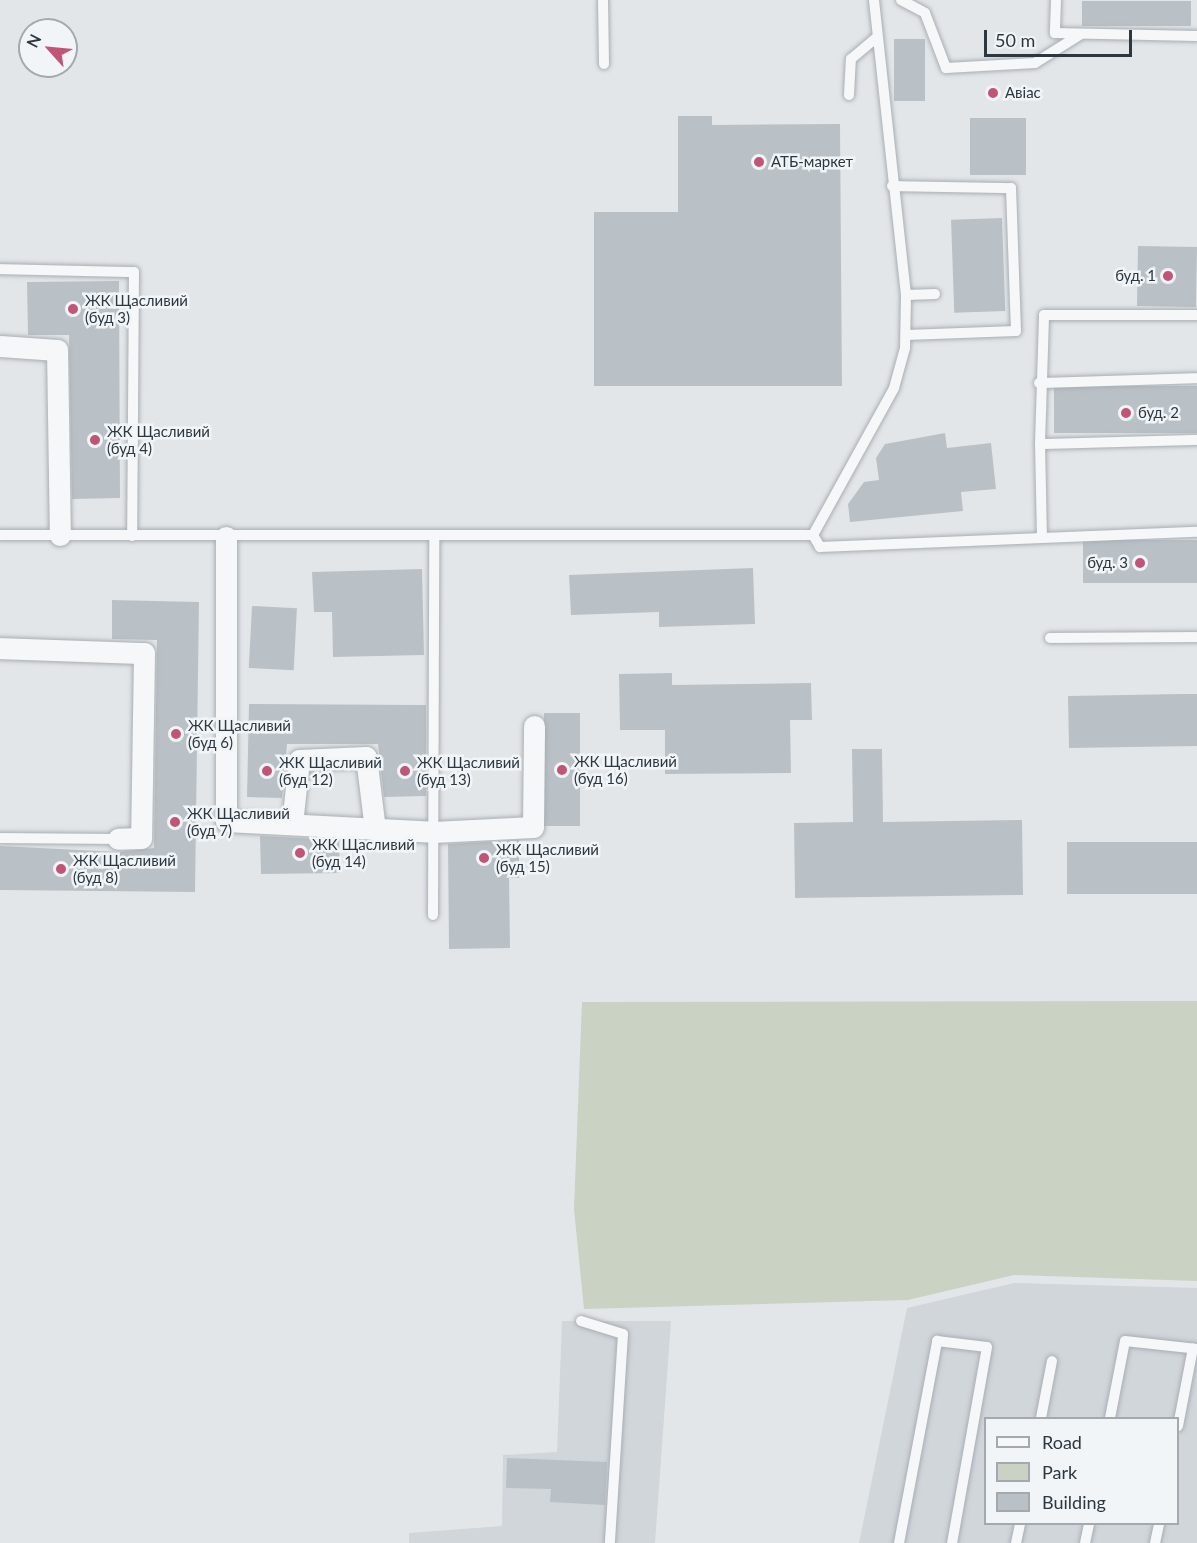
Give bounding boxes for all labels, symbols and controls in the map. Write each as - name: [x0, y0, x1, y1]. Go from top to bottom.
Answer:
- north arrow: [18, 18, 78, 78]
- scale bar: [987, 18, 1136, 56]
- text: 50 m: [995, 29, 1035, 51]
- text: N: [22, 31, 45, 50]
- place label: Авіас: [1005, 84, 1041, 102]
- marker: Авіас: [986, 86, 1000, 100]
- place label: АТБ-маркет: [771, 153, 853, 171]
- marker: АТБ-маркет: [752, 155, 766, 169]
- place label: буд. 1: [1115, 267, 1156, 285]
- marker: буд. 1: [1161, 269, 1175, 283]
- place label: ЖК Щасливий (буд 3): [85, 291, 188, 326]
- marker: ЖК Щасливий (буд 3): [66, 302, 80, 316]
- place label: буд. 2: [1138, 404, 1179, 422]
- marker: буд. 2: [1119, 406, 1133, 420]
- place label: ЖК Щасливий (буд 4): [107, 422, 210, 457]
- marker: ЖК Щасливий (буд 4): [88, 433, 102, 447]
- place label: буд. 3: [1087, 554, 1128, 572]
- marker: буд. 3: [1133, 556, 1147, 570]
- place label: ЖК Щасливий (буд 6): [188, 716, 291, 751]
- marker: ЖК Щасливий (буд 6): [169, 727, 183, 741]
- place label: ЖК Щасливий (буд 16): [574, 752, 677, 787]
- place label: ЖК Щасливий (буд 12): [279, 753, 382, 788]
- place label: ЖК Щасливий (буд 13): [417, 753, 520, 788]
- marker: ЖК Щасливий (буд 16): [555, 763, 569, 777]
- marker: ЖК Щасливий (буд 12): [260, 764, 274, 778]
- marker: ЖК Щасливий (буд 13): [398, 764, 412, 778]
- place label: ЖК Щасливий (буд 7): [187, 804, 290, 839]
- marker: ЖК Щасливий (буд 7): [168, 815, 182, 829]
- place label: ЖК Щасливий (буд 14): [312, 835, 415, 870]
- place label: ЖК Щасливий (буд 15): [496, 840, 599, 875]
- marker: ЖК Щасливий (буд 14): [293, 846, 307, 860]
- place label: ЖК Щасливий (буд 8): [73, 851, 176, 886]
- marker: ЖК Щасливий (буд 15): [477, 851, 491, 865]
- marker: ЖК Щасливий (буд 8): [54, 862, 68, 876]
- legend: [984, 1417, 1179, 1525]
- text: Road: [1042, 1431, 1082, 1453]
- text: Park: [1042, 1461, 1077, 1483]
- text: Building: [1042, 1491, 1106, 1513]

